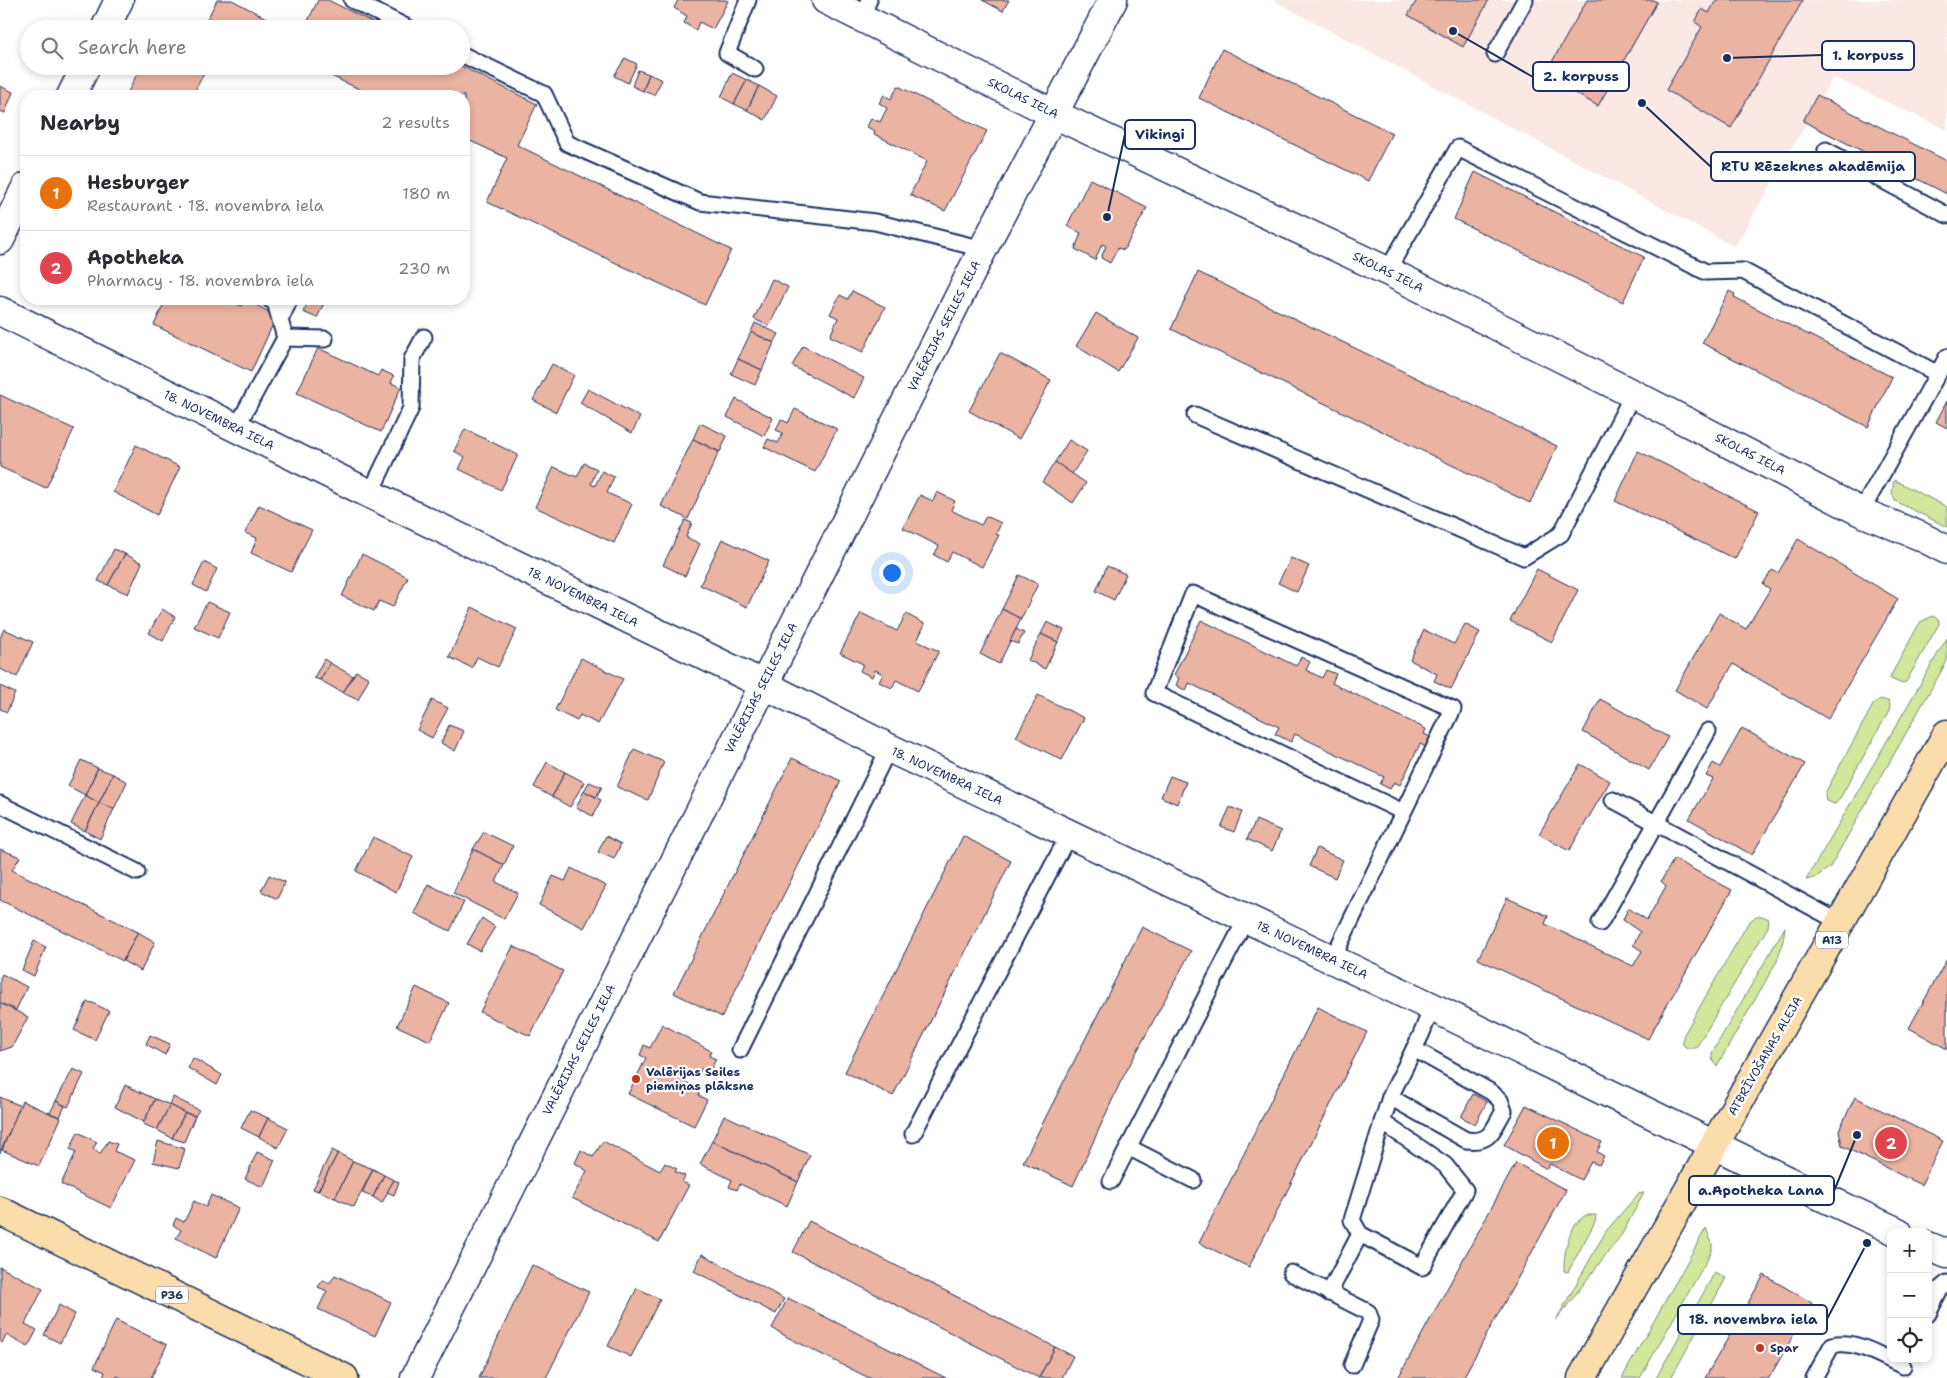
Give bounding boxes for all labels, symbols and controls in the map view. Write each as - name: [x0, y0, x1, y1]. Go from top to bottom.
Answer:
- search box: [20, 20, 470, 75]
- icon: search: [38, 34, 66, 62]
- text: Search here: [78, 35, 187, 60]
- callout: 1. korpuss: [1822, 41, 1914, 70]
- text: 1. korpuss: [1832, 46, 1904, 64]
- callout: 2. korpuss: [1533, 62, 1629, 91]
- text: 2. korpuss: [1543, 67, 1619, 85]
- street label: SKOLAS IELA: [985, 74, 1061, 122]
- text: Nearby: [40, 109, 120, 137]
- text: 2 results: [381, 112, 450, 133]
- callout: Vikingi: [1125, 120, 1195, 149]
- text: Vikingi: [1135, 125, 1185, 143]
- callout: RTU Rēzeknes akadēmija: [1711, 152, 1915, 181]
- text: RTU Rēzeknes akadēmija: [1721, 157, 1905, 175]
- text: Hesburger: [87, 170, 189, 195]
- text: 1: [52, 183, 60, 204]
- text: 180 m: [402, 183, 450, 204]
- text: Restaurant · 18. novembra iela: [87, 195, 324, 216]
- text: Apotheka: [87, 245, 184, 270]
- street label: SKOLAS IELA: [1350, 248, 1426, 296]
- text: 2: [50, 258, 62, 279]
- text: 230 m: [398, 258, 450, 279]
- street label: VALĒRIJAS SEILES IELA: [904, 258, 984, 394]
- text: Pharmacy · 18. novembra iela: [87, 270, 314, 291]
- street label: 18. NOVEMBRA IELA: [161, 386, 277, 454]
- street label: SKOLAS IELA: [1712, 429, 1788, 479]
- your location: [879, 560, 905, 586]
- street label: 18. NOVEMBRA IELA: [525, 563, 641, 631]
- street label: VALĒRIJAS SEILES IELA: [721, 620, 801, 756]
- street label: 18. NOVEMBRA IELA: [889, 743, 1006, 809]
- street label: 18. NOVEMBRA IELA: [1254, 917, 1371, 983]
- road number: A13: [1816, 932, 1848, 948]
- street label: VALĒRIJAS SEILES IELA: [539, 982, 619, 1118]
- street label: ATBRĪVOŠANAS ALEJA: [1724, 993, 1806, 1119]
- place label: Valērijas Seiles piemiņas plāksne: [646, 1064, 754, 1095]
- marker: Valērijas Seiles piemiņas plāksne: [630, 1073, 642, 1085]
- pin: 1: [1537, 1124, 1569, 1162]
- pin: 2: [1875, 1124, 1907, 1162]
- callout: a.Apotheka Lana: [1689, 1176, 1834, 1205]
- text: a.Apotheka Lana: [1698, 1181, 1824, 1199]
- map controls: [1887, 1228, 1932, 1363]
- button: +: [1887, 1228, 1932, 1273]
- button: −: [1887, 1273, 1932, 1318]
- road number: P36: [156, 1286, 188, 1304]
- callout: 18. novembra iela: [1678, 1305, 1827, 1334]
- text: 18. novembra iela: [1688, 1310, 1818, 1328]
- button: locate: [1887, 1318, 1932, 1363]
- place label: Spar: [1770, 1340, 1799, 1356]
- marker: Spar: [1754, 1342, 1766, 1354]

